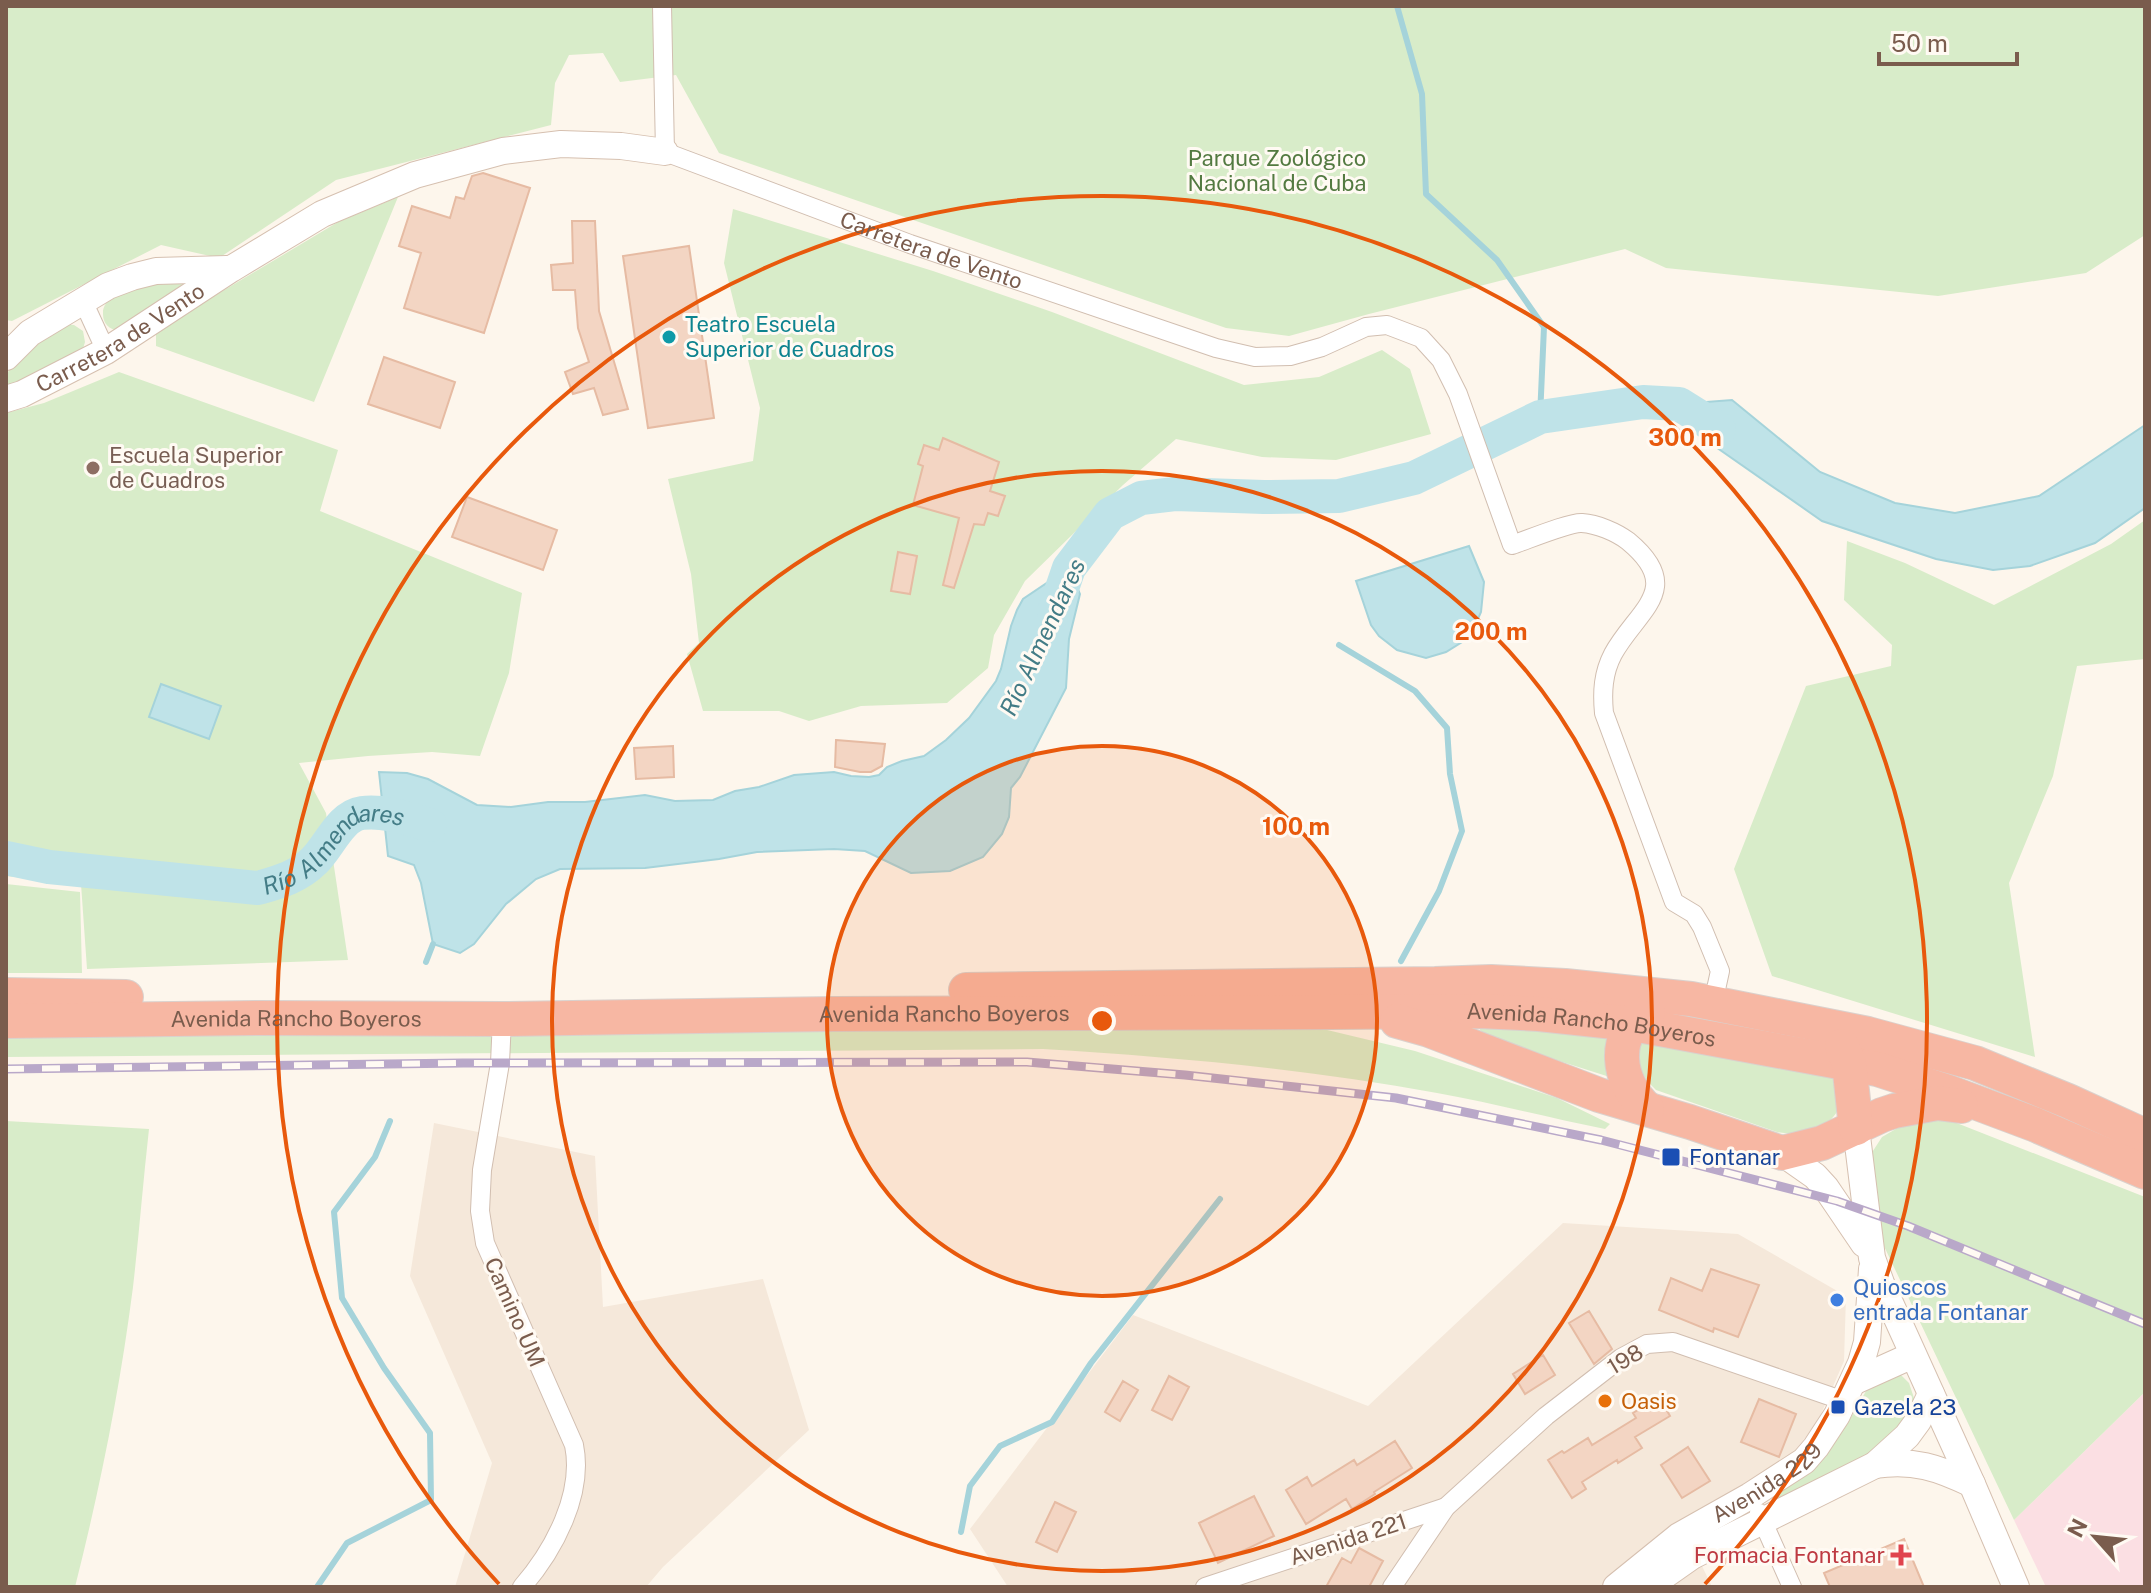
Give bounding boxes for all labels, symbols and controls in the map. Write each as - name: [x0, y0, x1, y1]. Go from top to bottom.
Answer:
- scale bar: [1879, 16, 2017, 66]
- text: 50 m: [1891, 29, 1948, 57]
- park label: Parque Zoológico Nacional de Cuba: [1188, 145, 1366, 196]
- street label: Carretera de Vento: [836, 206, 1026, 294]
- street label: Carretera de Vento: [31, 277, 209, 398]
- place label: Teatro Escuela Superior de Cuadros: [685, 311, 894, 362]
- marker: Teatro Escuela Superior de Cuadros: [660, 328, 678, 346]
- text: 300 m: [1648, 423, 1722, 451]
- place label: Escuela Superior de Cuadros: [109, 442, 283, 493]
- marker: Escuela Superior de Cuadros: [84, 459, 102, 477]
- water label: Río Almendares: [993, 554, 1091, 720]
- text: 200 m: [1454, 617, 1528, 645]
- water label: Río Almendares: [259, 798, 408, 900]
- text: 100 m: [1262, 812, 1330, 840]
- street label: Avenida Rancho Boyeros: [1466, 998, 1718, 1052]
- street label: Avenida Rancho Boyeros: [818, 1000, 1070, 1027]
- street label: Avenida Rancho Boyeros: [170, 1005, 422, 1032]
- centre of rings: [1088, 1007, 1116, 1035]
- place label: Fontanar: [1689, 1144, 1780, 1170]
- marker: Fontanar: [1660, 1146, 1682, 1168]
- street label: Camino UM: [479, 1253, 551, 1371]
- place label: Quioscos entrada Fontanar: [1853, 1274, 2029, 1325]
- marker: Quioscos entrada Fontanar: [1828, 1291, 1846, 1309]
- street label: 198: [1603, 1338, 1647, 1380]
- place label: Oasis: [1621, 1388, 1677, 1414]
- marker: Oasis: [1596, 1392, 1614, 1410]
- place label: Gazela 23: [1854, 1394, 1956, 1420]
- marker: Gazela 23: [1829, 1398, 1847, 1416]
- street label: Avenida 229: [1707, 1437, 1827, 1528]
- north arrow: [2055, 1497, 2135, 1577]
- street label: Avenida 221: [1286, 1508, 1410, 1570]
- text: N: [2062, 1514, 2093, 1541]
- place label: Formacia Fontanar: [1694, 1542, 1885, 1568]
- marker: Formacia Fontanar: [1892, 1546, 1910, 1564]

